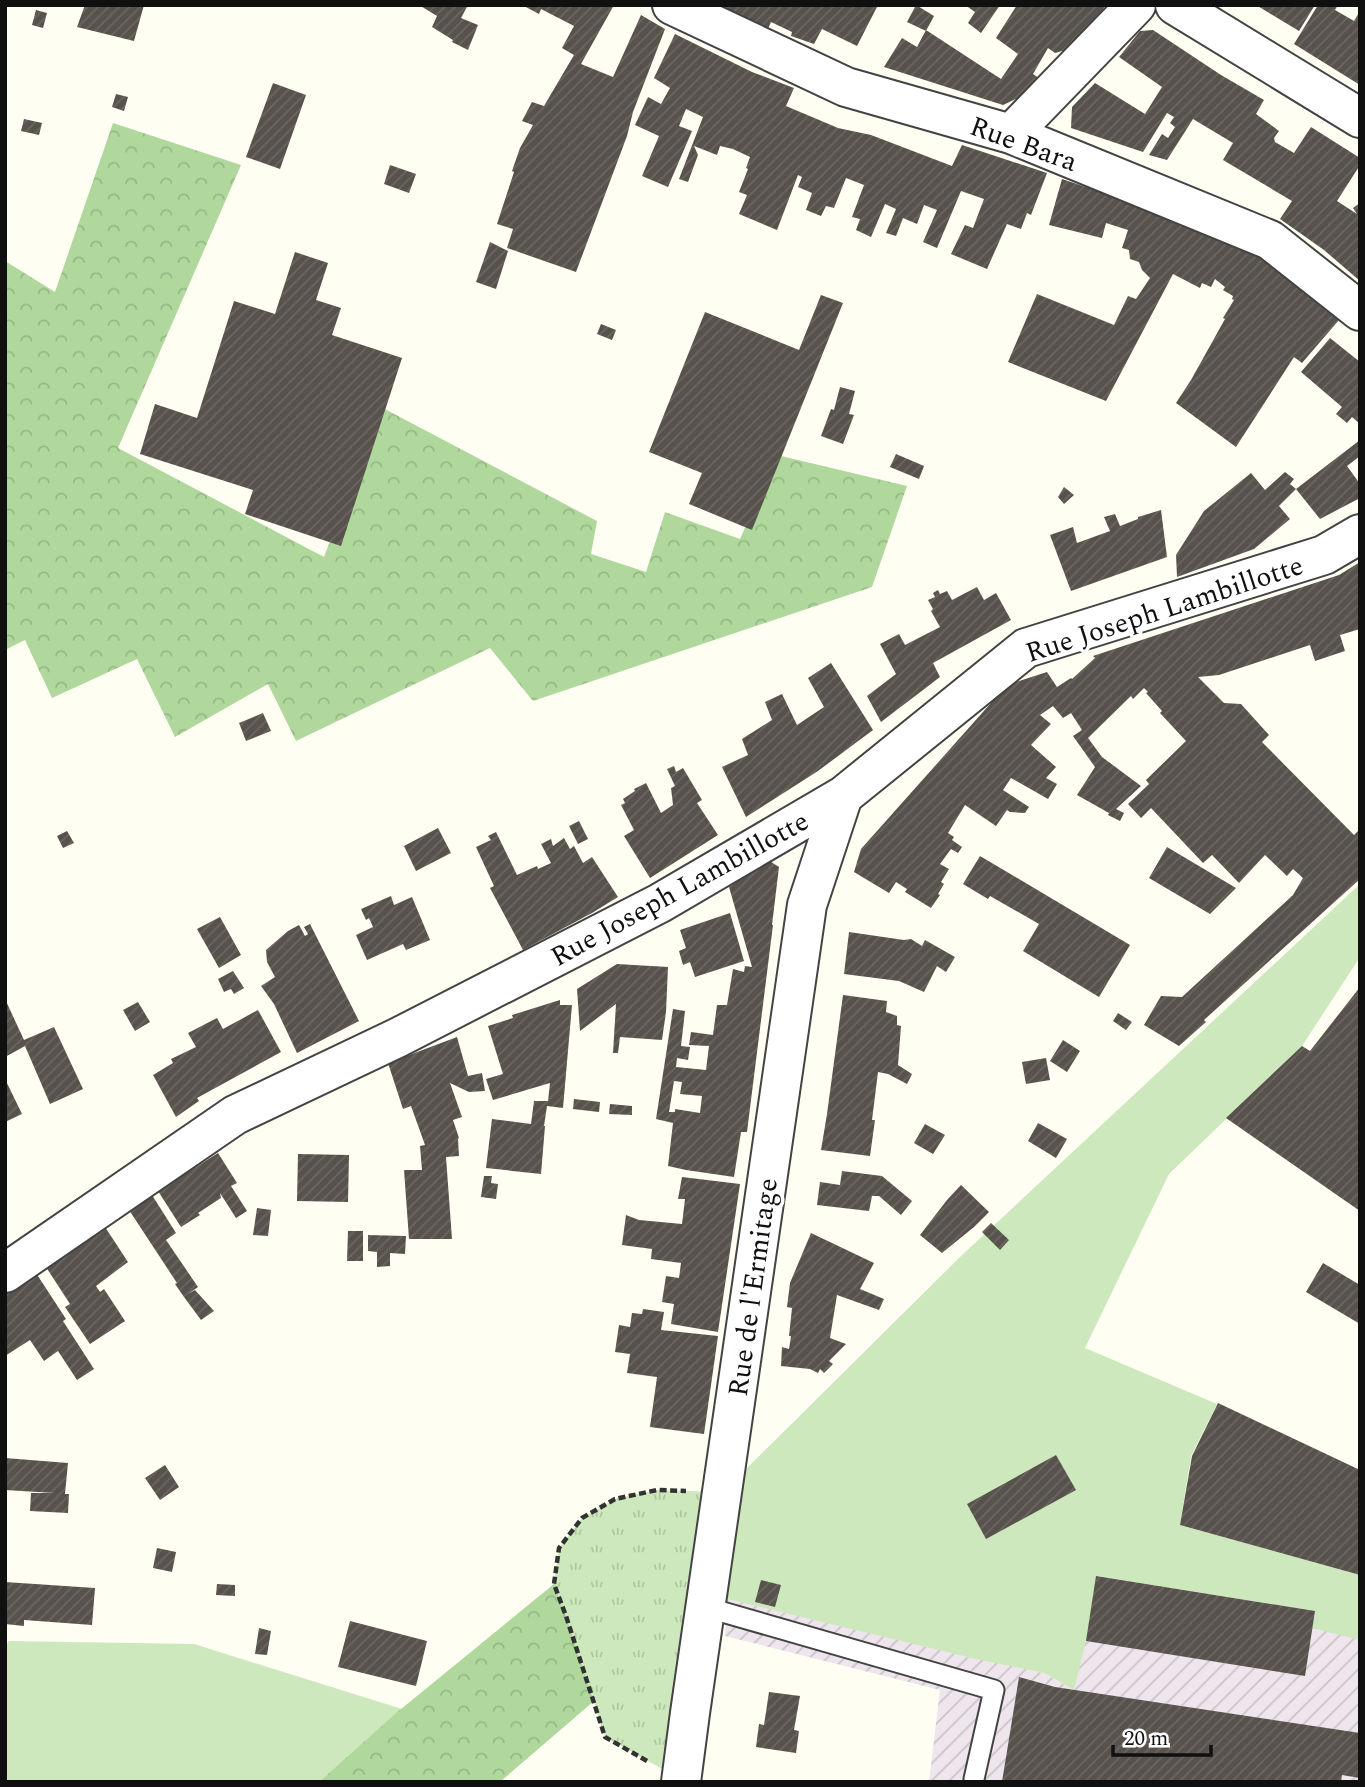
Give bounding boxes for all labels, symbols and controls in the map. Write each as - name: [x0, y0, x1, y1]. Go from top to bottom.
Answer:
- street label: Rue Bara: [964, 105, 1084, 184]
- street label: Rue Joseph Lambillotte: [1020, 544, 1309, 675]
- street label: Rue Joseph Lambillotte: [543, 800, 817, 978]
- street label: Rue de l'Ermitage: [717, 1175, 790, 1399]
- scale bar: [1113, 1714, 1211, 1758]
- text: 20 m: [1124, 1723, 1168, 1755]

